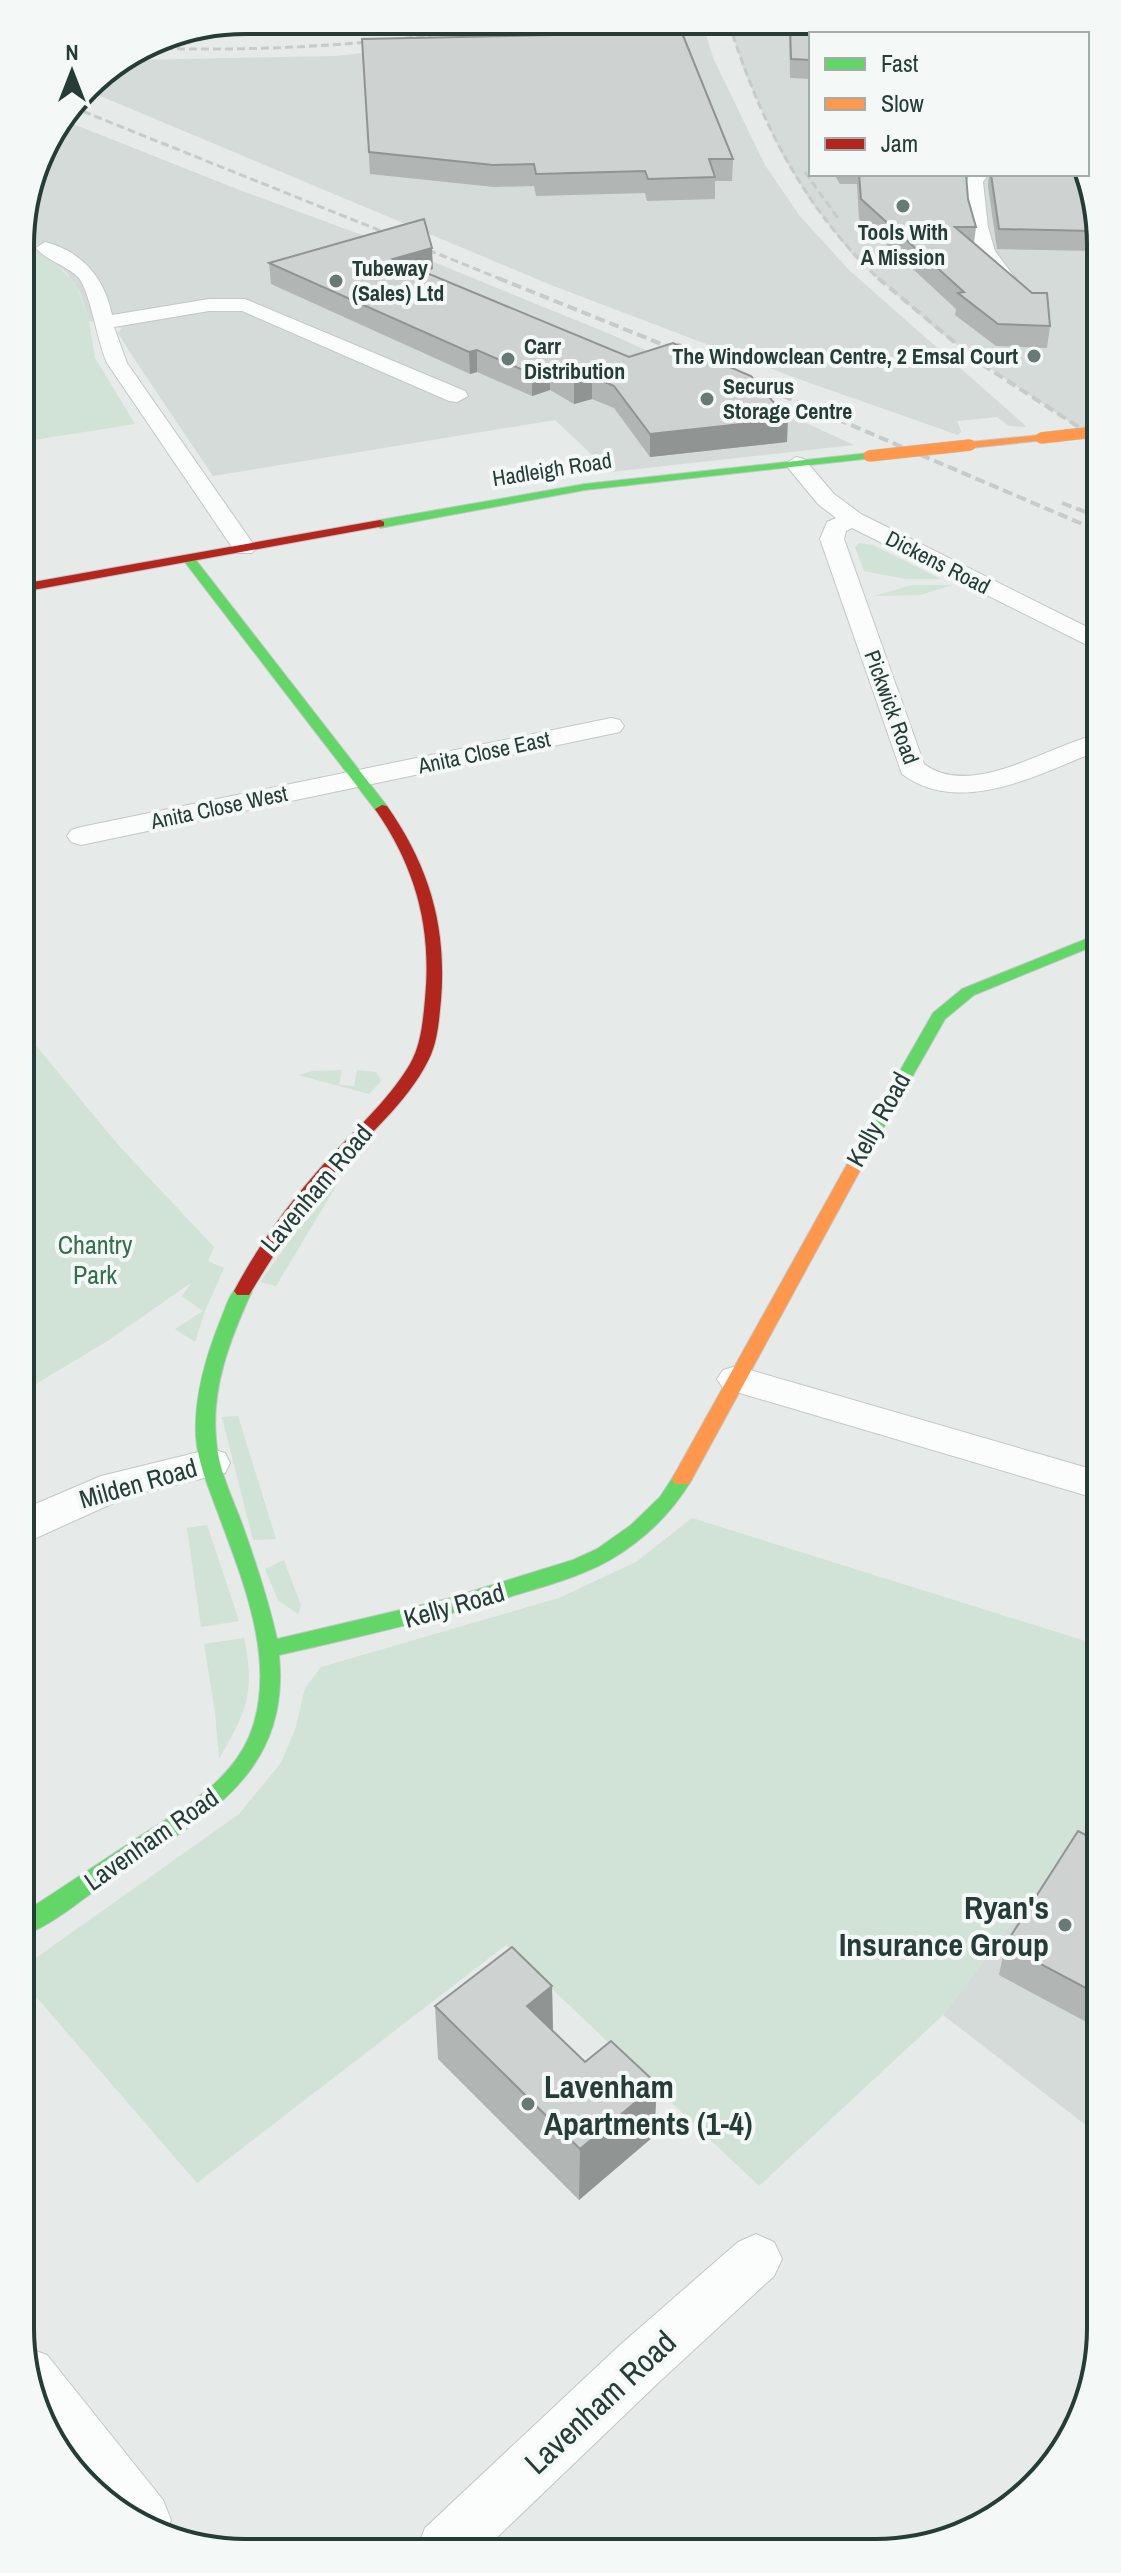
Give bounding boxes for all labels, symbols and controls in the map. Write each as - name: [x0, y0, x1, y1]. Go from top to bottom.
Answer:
- north arrow: [32, 32, 112, 112]
- legend: [809, 32, 1089, 176]
- text: N: [65, 37, 79, 67]
- text: Fast: [881, 47, 919, 79]
- text: Slow: [881, 87, 924, 119]
- text: Jam: [881, 127, 918, 159]
- marker: Tools With A Mission: [894, 197, 912, 215]
- place label: Tools With A Mission: [858, 217, 948, 272]
- place label: Tubeway (Sales) Ltd: [352, 253, 444, 308]
- marker: Tubeway (Sales) Ltd: [327, 272, 345, 290]
- place label: Carr Distribution: [524, 331, 625, 386]
- place label: The Windowclean Centre, 2 Emsal Court: [672, 341, 1018, 371]
- marker: The Windowclean Centre, 2 Emsal Court: [1025, 347, 1043, 365]
- marker: Carr Distribution: [499, 350, 517, 368]
- place label: Securus Storage Centre: [723, 371, 852, 426]
- marker: Securus Storage Centre: [698, 390, 716, 408]
- street label: Hadleigh Road: [490, 445, 614, 493]
- street label: Dickens Road: [881, 523, 995, 601]
- street label: Pickwick Road: [858, 646, 926, 768]
- street label: Anita Close East: [414, 723, 553, 781]
- street label: Anita Close West: [147, 778, 290, 836]
- street label: Kelly Road: [838, 1065, 918, 1173]
- street label: Lavenham Road: [252, 1117, 380, 1259]
- park label: Chantry Park: [58, 1227, 133, 1292]
- street label: Milden Road: [75, 1450, 201, 1516]
- street label: Kelly Road: [400, 1574, 508, 1636]
- street label: Lavenham Road: [77, 1780, 225, 1898]
- place label: Ryan's Insurance Group: [839, 1886, 1049, 1966]
- marker: Ryan's Insurance Group: [1056, 1916, 1074, 1934]
- place label: Lavenham Apartments (1-4): [544, 2065, 752, 2145]
- marker: Lavenham Apartments (1-4): [519, 2095, 537, 2113]
- street label: Lavenham Road: [515, 2321, 685, 2483]

